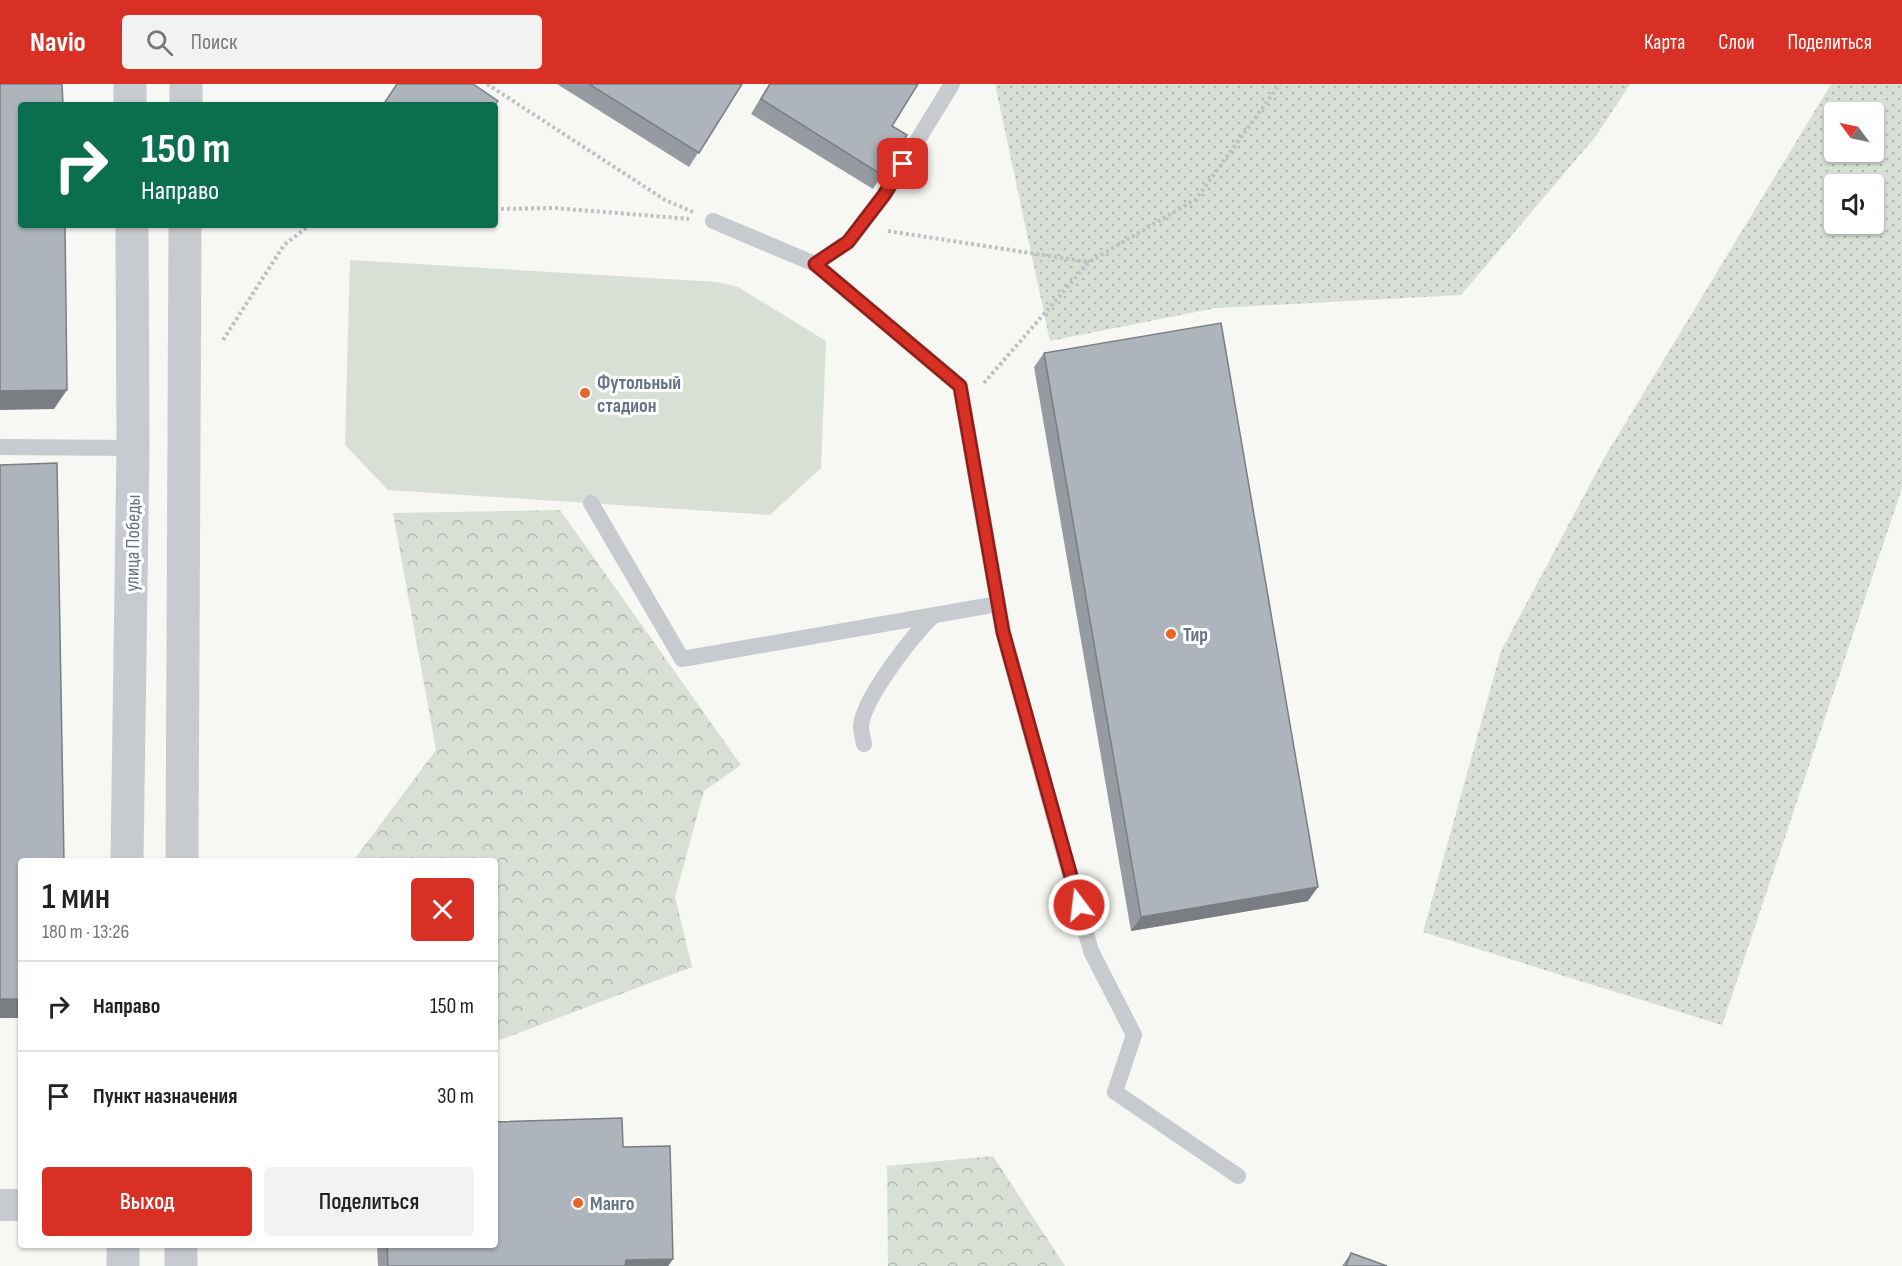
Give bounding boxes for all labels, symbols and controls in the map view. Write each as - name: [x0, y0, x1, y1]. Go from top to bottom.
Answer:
- search box: [122, 15, 542, 69]
- text: Navio: [30, 26, 86, 59]
- icon: search: [143, 26, 176, 59]
- text: Поиск: [191, 29, 237, 56]
- text: Карта: [1644, 30, 1685, 55]
- text: Слои: [1718, 30, 1754, 55]
- text: Поделиться: [1787, 30, 1872, 55]
- north arrow: [1824, 102, 1884, 162]
- map controls: [1824, 102, 1884, 234]
- text: 150 m: [141, 124, 230, 175]
- icon: right: [42, 126, 120, 204]
- pin: [877, 138, 928, 189]
- icon: arrive: [886, 147, 919, 180]
- button: sound: [1824, 174, 1884, 234]
- text: Направо: [141, 175, 219, 207]
- place label: Футольный стадион: [597, 371, 681, 418]
- marker: Футольный стадион: [578, 386, 592, 400]
- street label: улица Победы: [120, 494, 146, 592]
- place label: Тир: [1183, 623, 1208, 647]
- marker: Тир: [1164, 627, 1178, 641]
- position arrow: [1047, 873, 1111, 937]
- text: 1 мин: [42, 876, 110, 919]
- button: close: [411, 878, 474, 941]
- text: 180 m · 13:26: [42, 920, 129, 944]
- icon: right: [42, 990, 75, 1023]
- text: Направо: [93, 993, 160, 1020]
- text: 150 m: [430, 993, 474, 1020]
- icon: arrive: [42, 1080, 75, 1113]
- text: Пункт назначения: [93, 1083, 237, 1110]
- text: 30 m: [437, 1083, 474, 1110]
- button: Выход: [42, 1167, 252, 1236]
- button: Поделиться: [264, 1167, 474, 1236]
- place label: Манго: [590, 1192, 635, 1216]
- marker: Манго: [571, 1196, 585, 1210]

